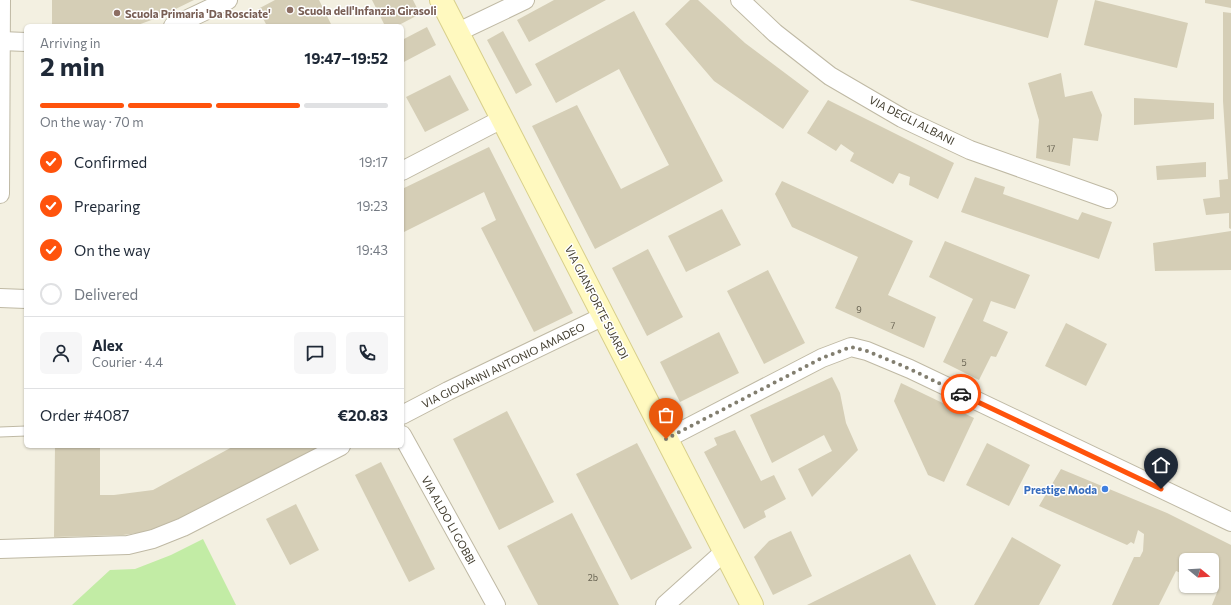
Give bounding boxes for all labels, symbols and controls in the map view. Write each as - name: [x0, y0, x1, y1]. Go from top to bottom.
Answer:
- place label: Scuola dell'Infanzia Girasoli: [298, 4, 436, 17]
- marker: Scuola dell'Infanzia Girasoli: [285, 5, 295, 15]
- place label: Scuola Primaria 'Da Rosciate': [125, 7, 271, 20]
- marker: Scuola Primaria 'Da Rosciate': [112, 8, 122, 18]
- text: Arriving in: [40, 35, 100, 51]
- text: 19:47–19:52: [304, 49, 388, 67]
- text: 2 min: [40, 50, 105, 81]
- street label: VIA DEGLI ALBANI: [867, 93, 957, 147]
- text: On the way · 70 m: [40, 114, 144, 130]
- house number: 17: [1047, 143, 1056, 154]
- icon: check: [40, 151, 62, 173]
- text: Confirmed: [74, 153, 147, 171]
- text: 19:17: [359, 154, 388, 170]
- icon: check: [40, 195, 62, 217]
- text: Preparing: [74, 197, 140, 215]
- text: 19:23: [357, 198, 388, 214]
- icon: check: [40, 239, 62, 261]
- text: On the way: [74, 241, 151, 259]
- text: 19:43: [356, 242, 388, 258]
- street label: VIA GIANFORTE SUARDI: [563, 243, 631, 361]
- text: Delivered: [74, 285, 138, 303]
- house number: 9: [856, 304, 862, 315]
- street label: VIA GIOVANNI ANTONIO AMADEO: [419, 320, 587, 410]
- house number: 7: [891, 320, 896, 331]
- button: person: [40, 332, 82, 374]
- button: chat: [294, 332, 336, 374]
- button: phone: [346, 332, 388, 374]
- text: Alex: [92, 336, 123, 354]
- text: Courier · 4.4: [92, 354, 163, 370]
- house number: 5: [961, 357, 967, 368]
- courier: [941, 374, 981, 414]
- icon: car: [950, 383, 972, 405]
- pin: [649, 398, 683, 439]
- icon: bag: [655, 404, 677, 426]
- text: Order #4087: [40, 406, 129, 424]
- text: €20.83: [338, 406, 388, 424]
- pin: [1144, 448, 1178, 489]
- icon: home: [1150, 454, 1172, 476]
- street label: VIA ALDO LI GOBBI: [419, 473, 479, 567]
- place label: Prestige Moda: [1024, 483, 1097, 496]
- marker: Prestige Moda: [1100, 484, 1110, 494]
- north arrow: [1179, 553, 1219, 593]
- map controls: [1179, 553, 1219, 593]
- house number: 2b: [588, 572, 598, 583]

